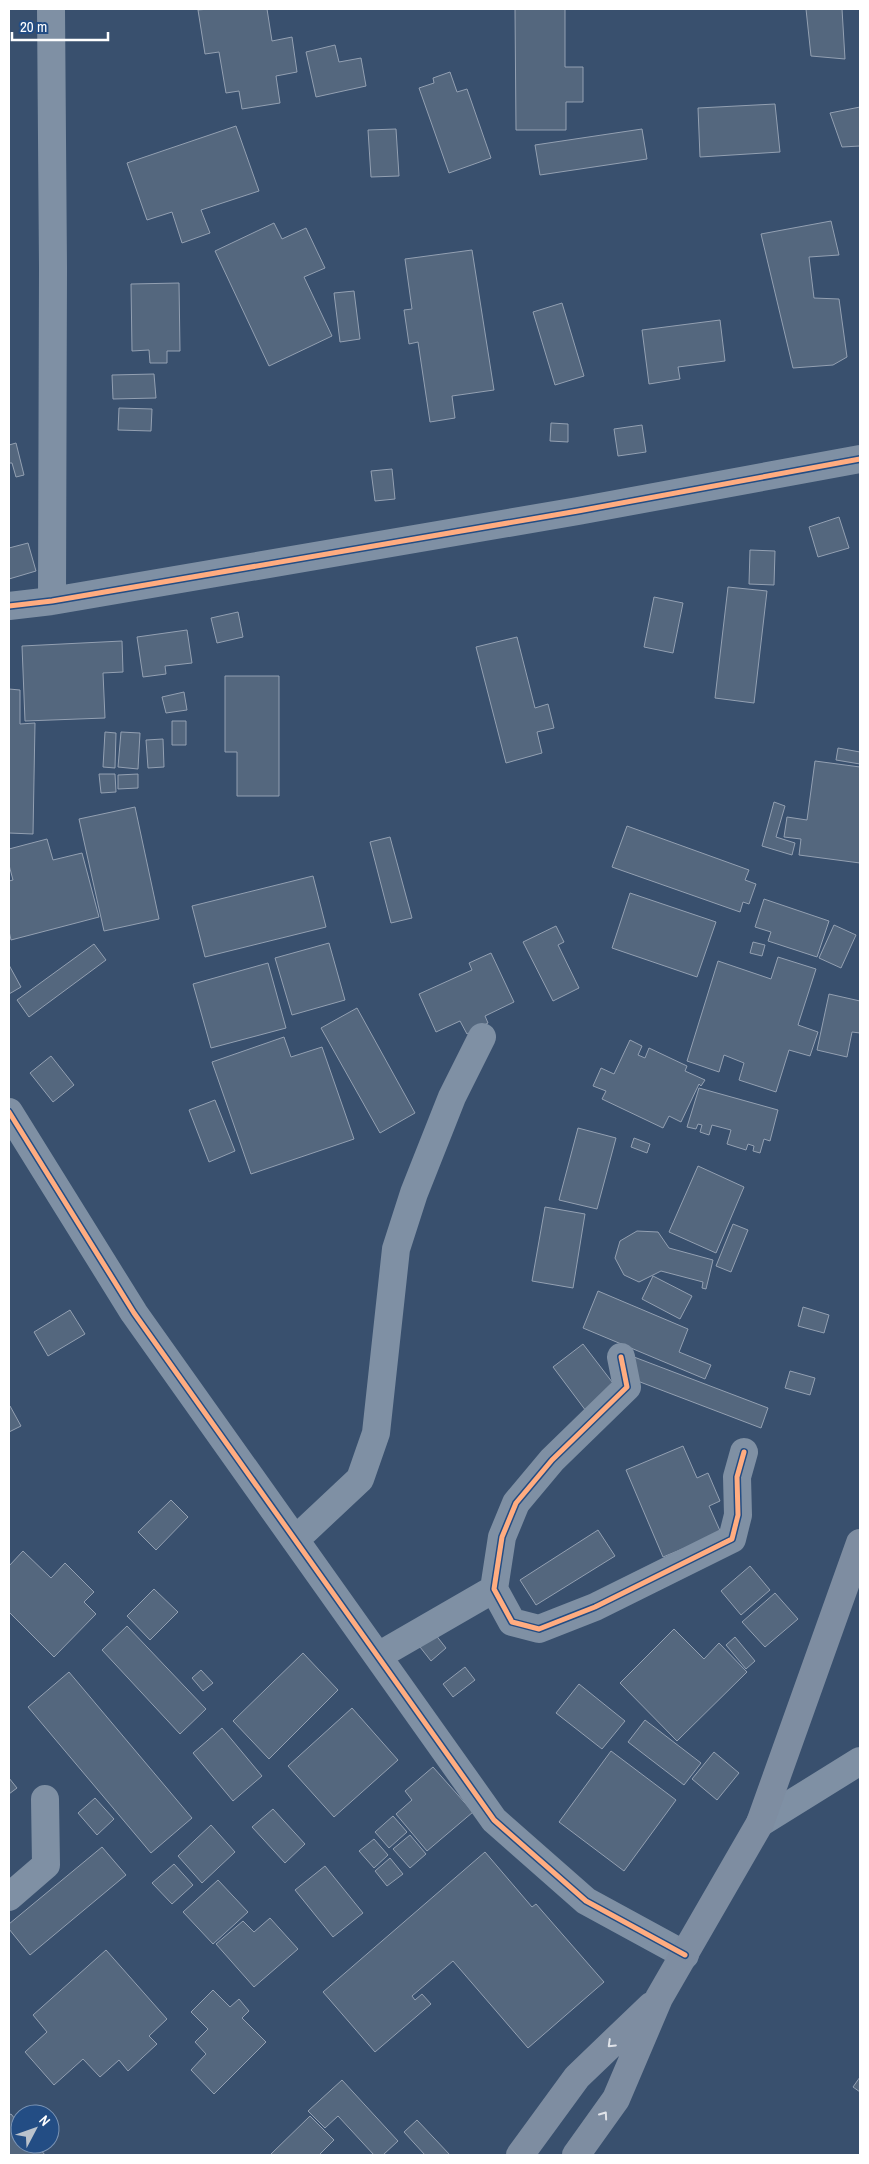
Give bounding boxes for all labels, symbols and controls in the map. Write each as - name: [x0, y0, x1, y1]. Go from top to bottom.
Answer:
- scale bar: [12, 10, 109, 42]
- text: 20 m: [20, 16, 47, 37]
- one-way arrow: [608, 2038, 617, 2047]
- north arrow: [10, 2104, 60, 2154]
- text: N: [35, 2111, 54, 2130]
- one-way arrow: [598, 2112, 607, 2121]

